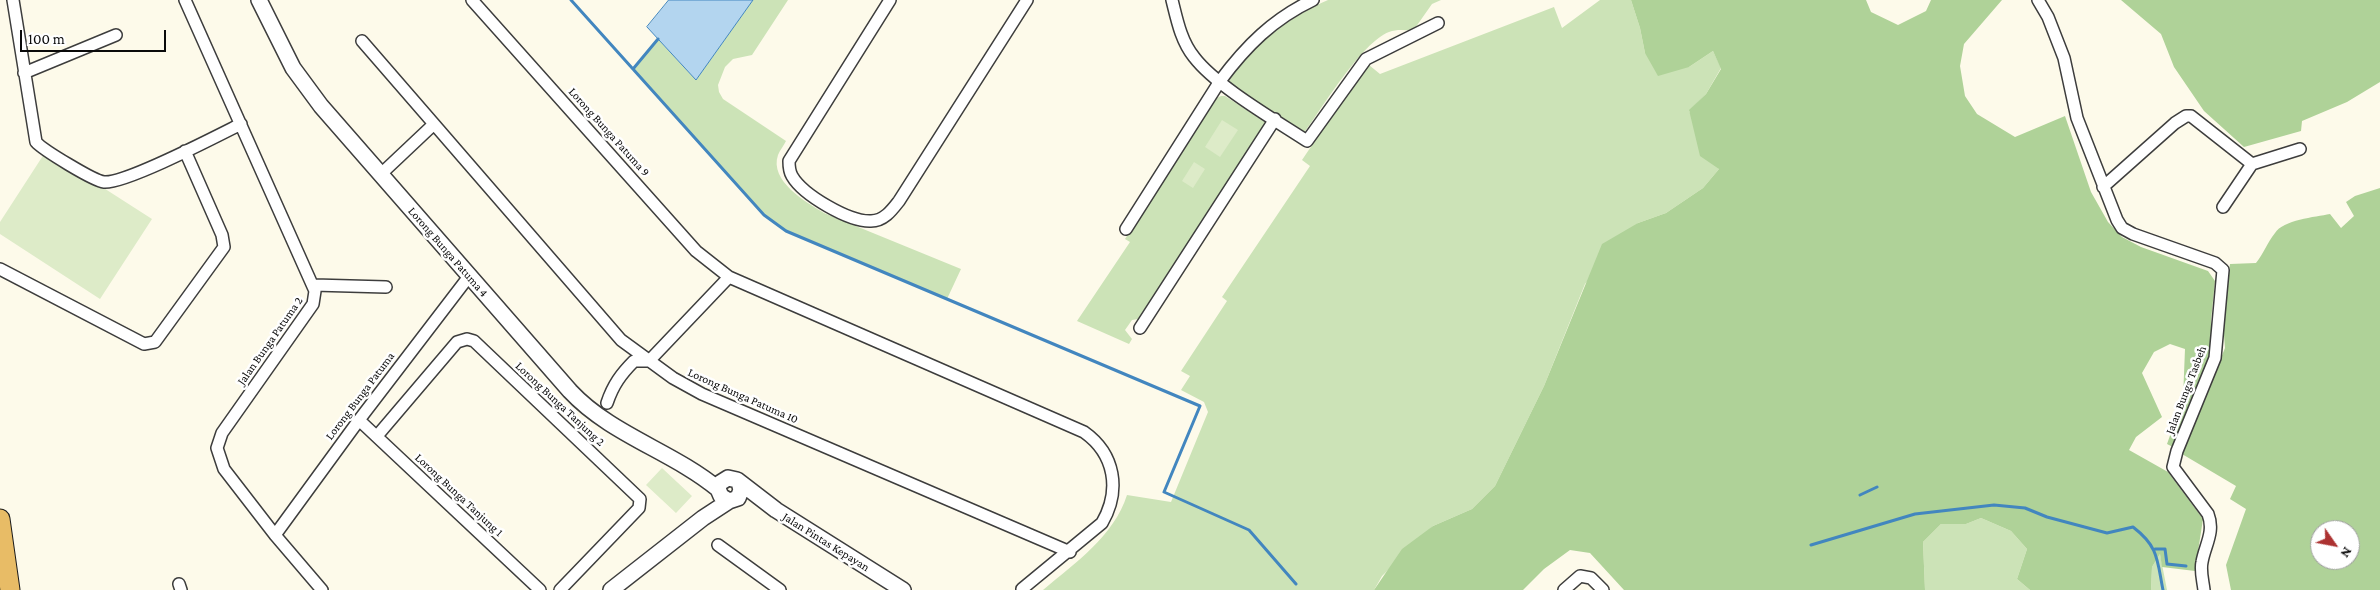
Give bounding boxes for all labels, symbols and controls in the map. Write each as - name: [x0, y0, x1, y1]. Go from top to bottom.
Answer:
- scale bar: [22, 20, 169, 52]
- text: 100 m: [28, 31, 65, 47]
- street label: Lorong Bunga Patuma 9: [565, 85, 653, 179]
- street label: Lorong Bunga Patuma 4: [405, 204, 491, 300]
- street label: Jalan Bunga Patuma 2: [234, 294, 306, 388]
- street label: Jalan Bunga Tasbeh: [2163, 344, 2209, 436]
- street label: Lorong Bunga Patuma: [322, 349, 398, 443]
- street label: Lorong Bunga Tanjung 2: [512, 359, 608, 449]
- street label: Lorong Bunga Patuma 10: [686, 365, 800, 427]
- street label: Lorong Bunga Tanjung 1: [412, 450, 506, 540]
- street label: Jalan Pintas Kepayan: [780, 509, 872, 575]
- north arrow: [2310, 520, 2360, 570]
- text: N: [2337, 544, 2356, 561]

